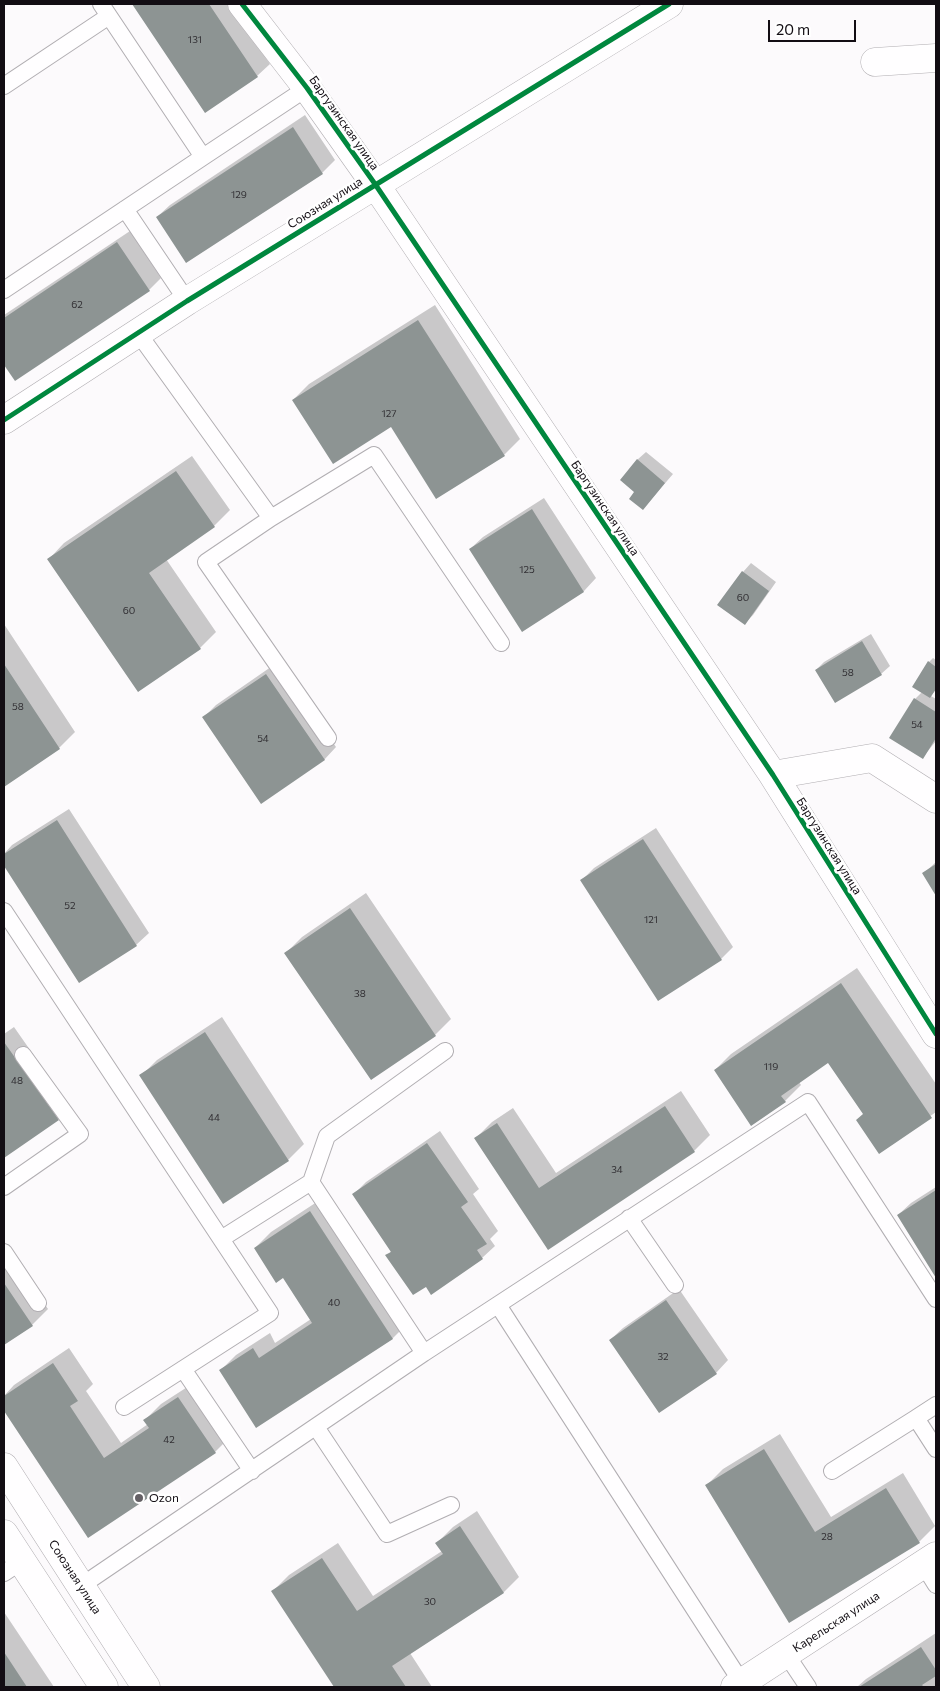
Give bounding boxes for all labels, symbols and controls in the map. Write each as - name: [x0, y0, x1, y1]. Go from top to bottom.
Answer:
- scale bar: [770, 10, 858, 42]
- text: 20 m: [776, 20, 810, 38]
- house number: 131: [188, 34, 202, 46]
- street label: Баргузинская улица: [306, 73, 382, 173]
- street label: Союзная улица: [285, 174, 365, 232]
- house number: 129: [231, 189, 247, 201]
- house number: 62: [71, 299, 83, 311]
- house number: 127: [381, 408, 397, 420]
- street label: Баргузинская улица: [568, 458, 642, 558]
- house number: 125: [519, 564, 535, 576]
- house number: 60: [737, 592, 749, 604]
- house number: 60: [123, 605, 135, 617]
- house number: 58: [842, 667, 854, 679]
- house number: 58: [12, 701, 24, 713]
- house number: 54: [911, 719, 923, 731]
- house number: 54: [257, 733, 269, 745]
- street label: Баргузинская улица: [793, 795, 865, 897]
- house number: 52: [64, 900, 76, 912]
- house number: 121: [644, 914, 658, 926]
- house number: 38: [354, 988, 366, 1000]
- house number: 119: [764, 1061, 778, 1073]
- house number: 48: [11, 1075, 23, 1087]
- house number: 44: [208, 1112, 220, 1124]
- house number: 34: [611, 1164, 623, 1176]
- house number: 40: [328, 1297, 340, 1309]
- house number: 32: [657, 1351, 669, 1363]
- house number: 42: [163, 1434, 175, 1446]
- place label: Ozon: [149, 1491, 179, 1505]
- marker: Ozon: [133, 1492, 145, 1504]
- house number: 28: [821, 1531, 833, 1543]
- street label: Союзная улица: [46, 1537, 104, 1617]
- street label: Карельская улица: [790, 1589, 882, 1655]
- house number: 30: [424, 1596, 436, 1608]

